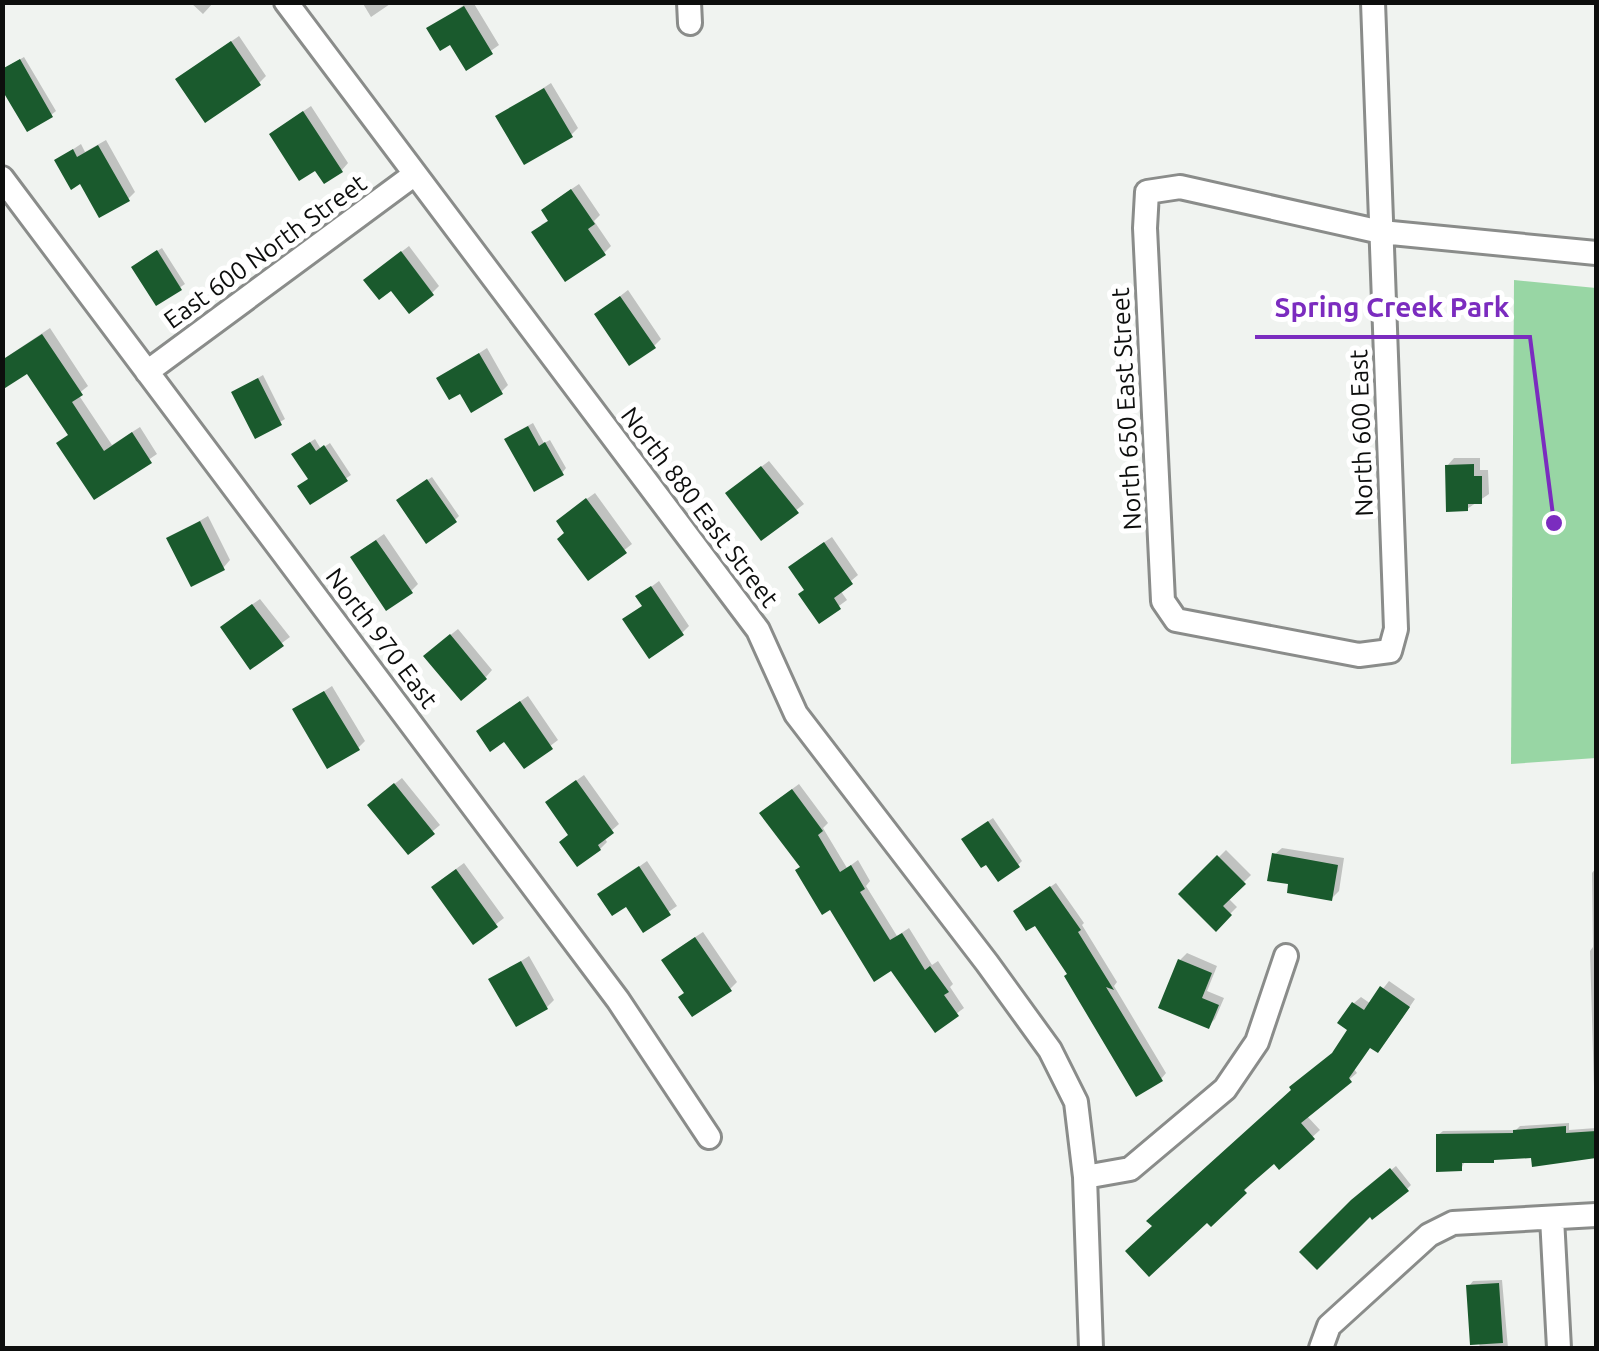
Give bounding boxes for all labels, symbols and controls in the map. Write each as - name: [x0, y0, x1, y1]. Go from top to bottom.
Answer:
- street label: East 600 North Street: [159, 168, 372, 334]
- callout: Spring Creek Park: [1255, 279, 1530, 337]
- street label: North 650 East Street: [1106, 287, 1146, 531]
- text: Spring Creek Park: [1275, 291, 1510, 322]
- street label: North 600 East: [1344, 349, 1378, 517]
- street label: North 880 East Street: [616, 402, 784, 613]
- street label: North 970 East: [320, 563, 444, 713]

